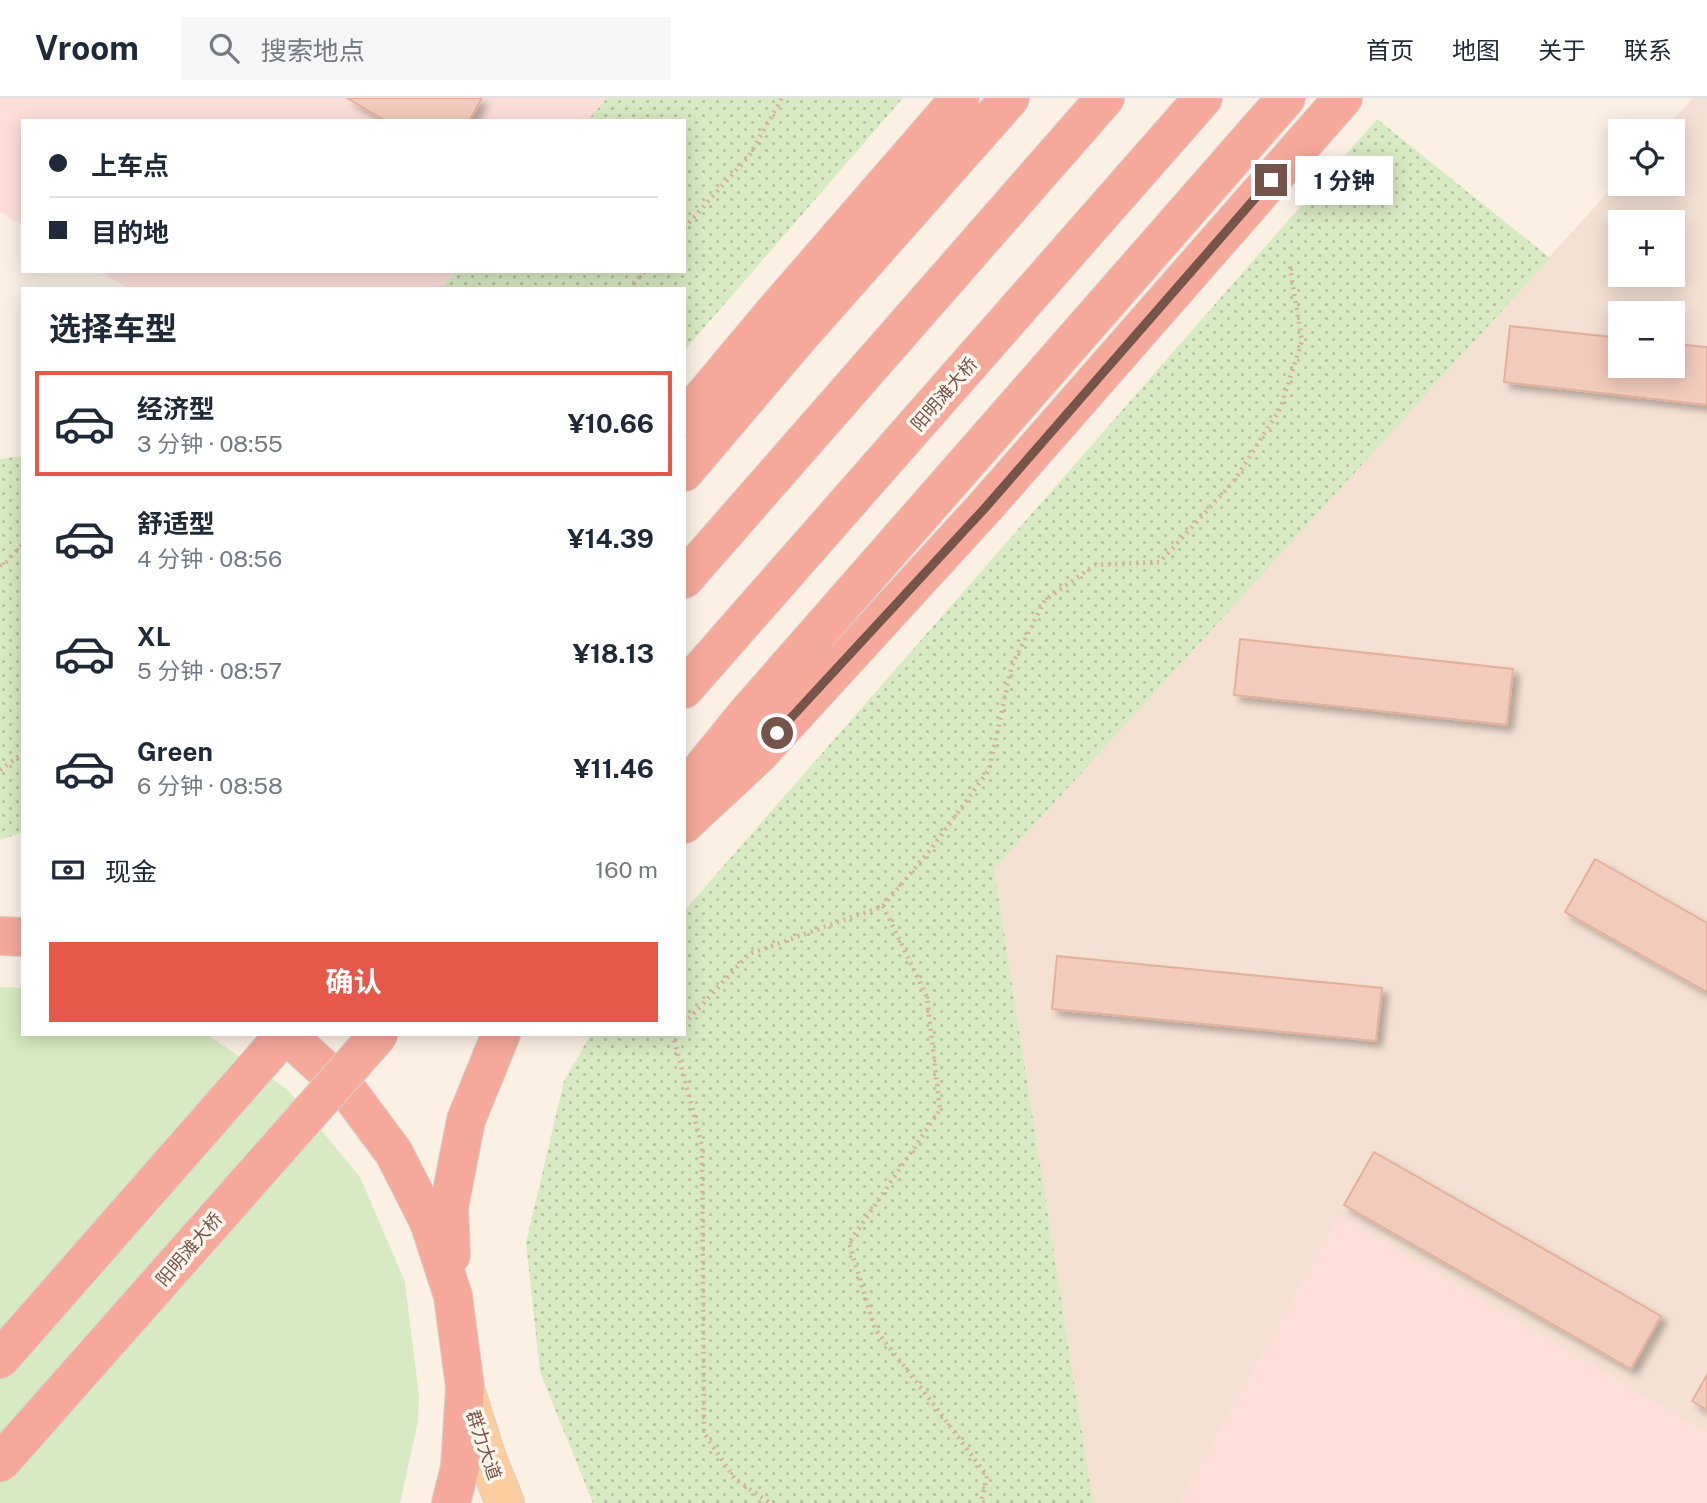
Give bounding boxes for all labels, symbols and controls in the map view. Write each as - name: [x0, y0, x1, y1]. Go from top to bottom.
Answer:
- search box: [181, 17, 671, 80]
- text: Vroom: [35, 29, 139, 67]
- icon: search: [205, 29, 243, 67]
- text: 搜索地点: [261, 35, 365, 66]
- text: 首页: [1366, 36, 1414, 64]
- text: 地图: [1452, 36, 1500, 64]
- text: 关于: [1538, 36, 1586, 64]
- text: 联系: [1624, 36, 1672, 64]
- map controls: [1608, 119, 1685, 378]
- button: locate: [1608, 119, 1685, 196]
- text: 上车点: [91, 150, 169, 181]
- callout: 1 分钟: [1296, 155, 1394, 204]
- route end: [1255, 164, 1287, 196]
- text: 1 分钟: [1313, 167, 1375, 194]
- button: +: [1608, 210, 1685, 287]
- text: 目的地: [91, 217, 169, 248]
- button: −: [1608, 301, 1685, 378]
- text: 选择车型: [49, 310, 177, 347]
- street label: 阳明滩大桥: [907, 353, 981, 435]
- icon: car: [53, 392, 116, 455]
- text: 经济型: [137, 393, 215, 424]
- text: ¥10.66: [568, 408, 654, 439]
- text: 3 分钟 · 08:55: [137, 430, 283, 457]
- icon: car: [53, 507, 116, 570]
- text: 舒适型: [137, 508, 215, 539]
- text: ¥14.39: [567, 523, 654, 554]
- text: 4 分钟 · 08:56: [137, 545, 282, 572]
- text: XL: [137, 621, 171, 652]
- icon: car: [53, 622, 116, 685]
- text: ¥18.13: [573, 638, 654, 669]
- text: 5 分钟 · 08:57: [137, 657, 282, 684]
- route start: [761, 717, 793, 749]
- text: Green: [137, 736, 213, 767]
- icon: car: [53, 737, 116, 800]
- text: ¥11.46: [573, 753, 654, 784]
- text: 6 分钟 · 08:58: [137, 772, 283, 799]
- icon: cash: [49, 851, 87, 889]
- text: 现金: [105, 856, 157, 887]
- text: 160 m: [595, 856, 658, 883]
- button: 确认: [49, 942, 658, 1022]
- street label: 阳明滩大桥: [152, 1208, 226, 1290]
- street label: 群力大道: [462, 1408, 506, 1482]

